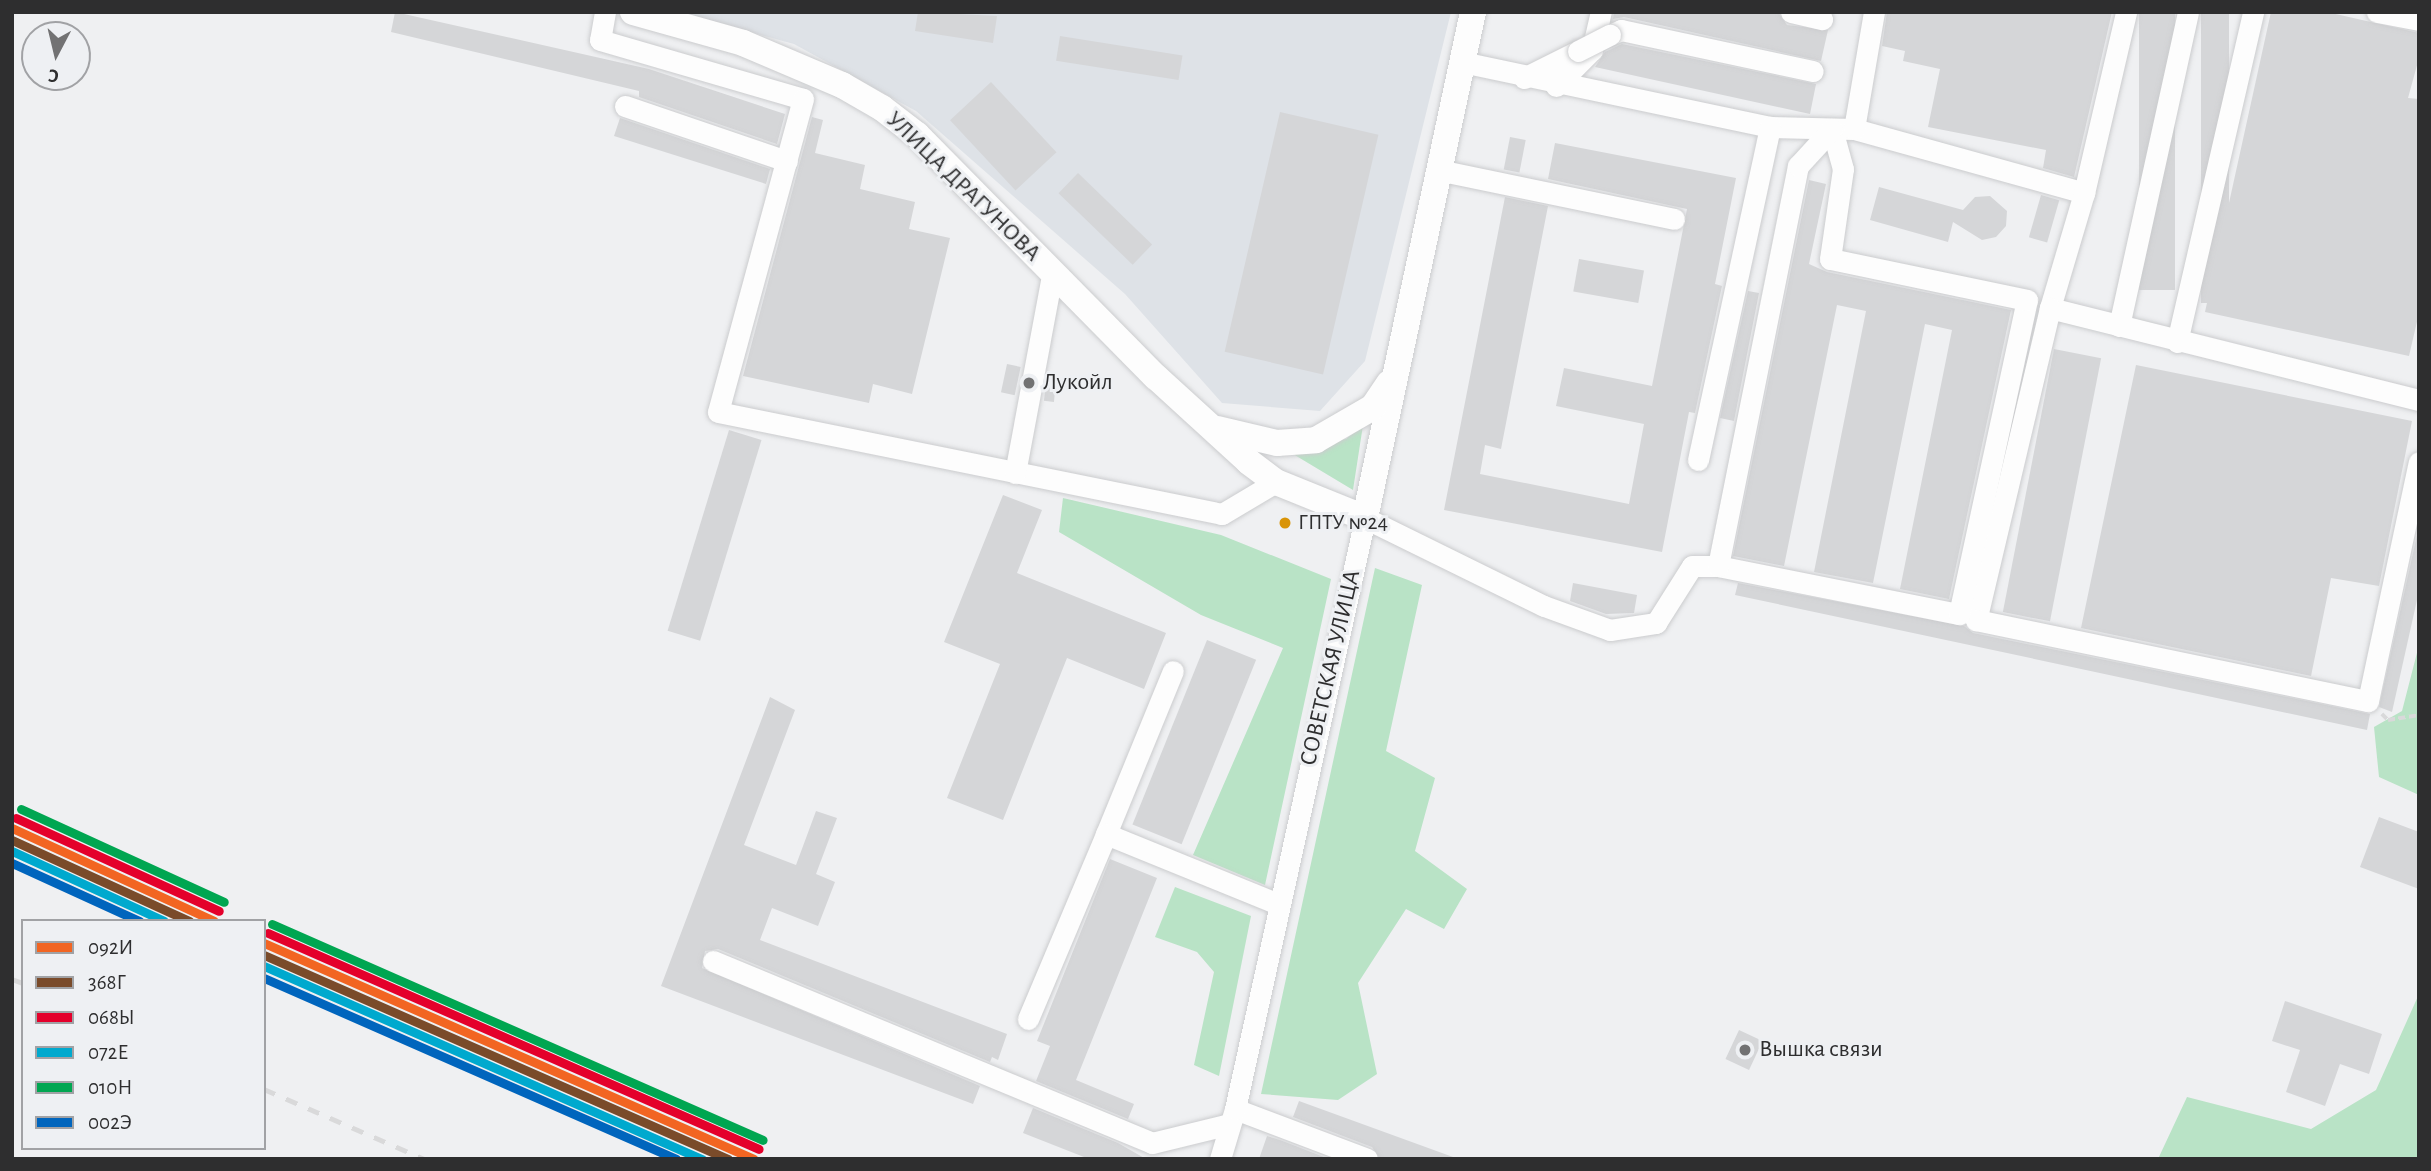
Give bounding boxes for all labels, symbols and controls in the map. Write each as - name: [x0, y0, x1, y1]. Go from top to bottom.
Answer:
- north arrow: [21, 21, 91, 91]
- text: С: [47, 65, 60, 85]
- street label: УЛИЦА ДРАГУНОВА: [880, 106, 1046, 268]
- place label: Лукойл: [1043, 369, 1113, 397]
- marker: Лукойл: [1021, 375, 1037, 391]
- place label: ГПТУ №24: [1298, 510, 1388, 536]
- marker: ГПТУ №24: [1278, 516, 1292, 530]
- street label: СОВЕТСКАЯ УЛИЦА: [1294, 567, 1368, 769]
- legend: [21, 919, 266, 1150]
- text: 092И: [88, 937, 133, 958]
- text: 368Г: [88, 972, 126, 993]
- text: 068Ы: [88, 1007, 135, 1028]
- place label: Вышка связи: [1759, 1036, 1883, 1064]
- text: 072Е: [88, 1042, 128, 1063]
- marker: Вышка связи: [1737, 1042, 1753, 1058]
- text: 010Н: [88, 1077, 132, 1098]
- text: 002Э: [88, 1112, 132, 1133]

